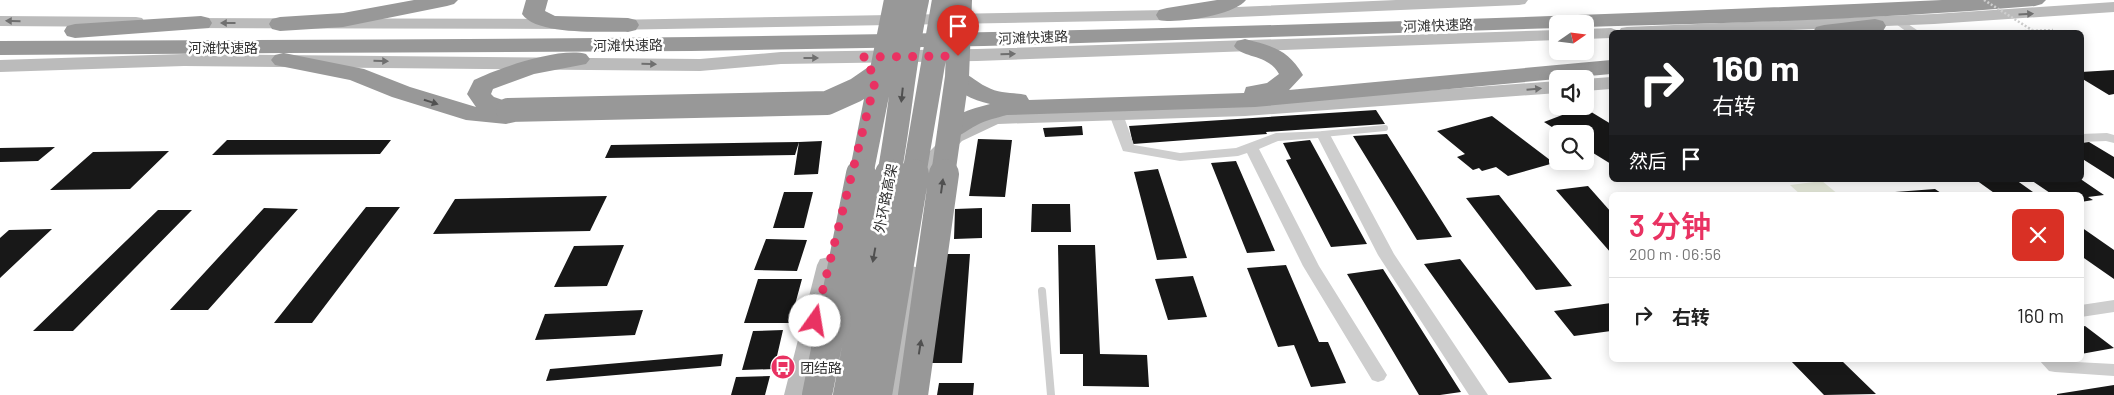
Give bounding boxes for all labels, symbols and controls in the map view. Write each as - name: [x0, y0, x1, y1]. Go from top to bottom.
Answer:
- pin: [937, 5, 979, 56]
- one-way arrow: [2018, 9, 2034, 17]
- icon: arrive: [944, 12, 972, 40]
- street label: 河滩快速路: [1403, 15, 1473, 35]
- north arrow: [1549, 15, 1594, 60]
- map controls: [1549, 15, 1594, 170]
- one-way arrow: [5, 17, 21, 25]
- one-way arrow: [220, 19, 236, 27]
- street label: 河滩快速路: [998, 27, 1068, 47]
- street label: 河滩快速路: [593, 36, 663, 54]
- street label: 河滩快速路: [188, 39, 258, 56]
- text: 160 m: [1712, 46, 1799, 88]
- one-way arrow: [1000, 50, 1016, 58]
- icon: right: [1629, 50, 1694, 115]
- one-way arrow: [803, 54, 819, 62]
- one-way arrow: [373, 58, 389, 66]
- one-way arrow: [641, 61, 657, 69]
- button: sound: [1549, 70, 1594, 115]
- one-way arrow: [1526, 84, 1542, 92]
- one-way arrow: [898, 87, 906, 103]
- text: 右转: [1712, 92, 1756, 118]
- one-way arrow: [423, 98, 438, 106]
- button: search: [1549, 125, 1594, 170]
- icon: arrive: [1677, 145, 1705, 173]
- text: 然后: [1629, 149, 1667, 172]
- street label: 外环路高架: [870, 162, 900, 234]
- one-way arrow: [939, 177, 947, 193]
- text: 3 分钟: [1629, 207, 1711, 243]
- button: close: [2012, 209, 2064, 261]
- text: 200 m · 06:56: [1629, 244, 1721, 263]
- one-way arrow: [870, 247, 878, 262]
- position arrow: [788, 294, 840, 346]
- icon: right: [1629, 301, 1657, 329]
- text: 160 m: [2017, 304, 2064, 327]
- text: 右转: [1672, 305, 1710, 328]
- one-way arrow: [917, 338, 925, 354]
- bus stop icon: 团结路: [770, 354, 796, 380]
- place label: 团结路: [800, 359, 842, 376]

